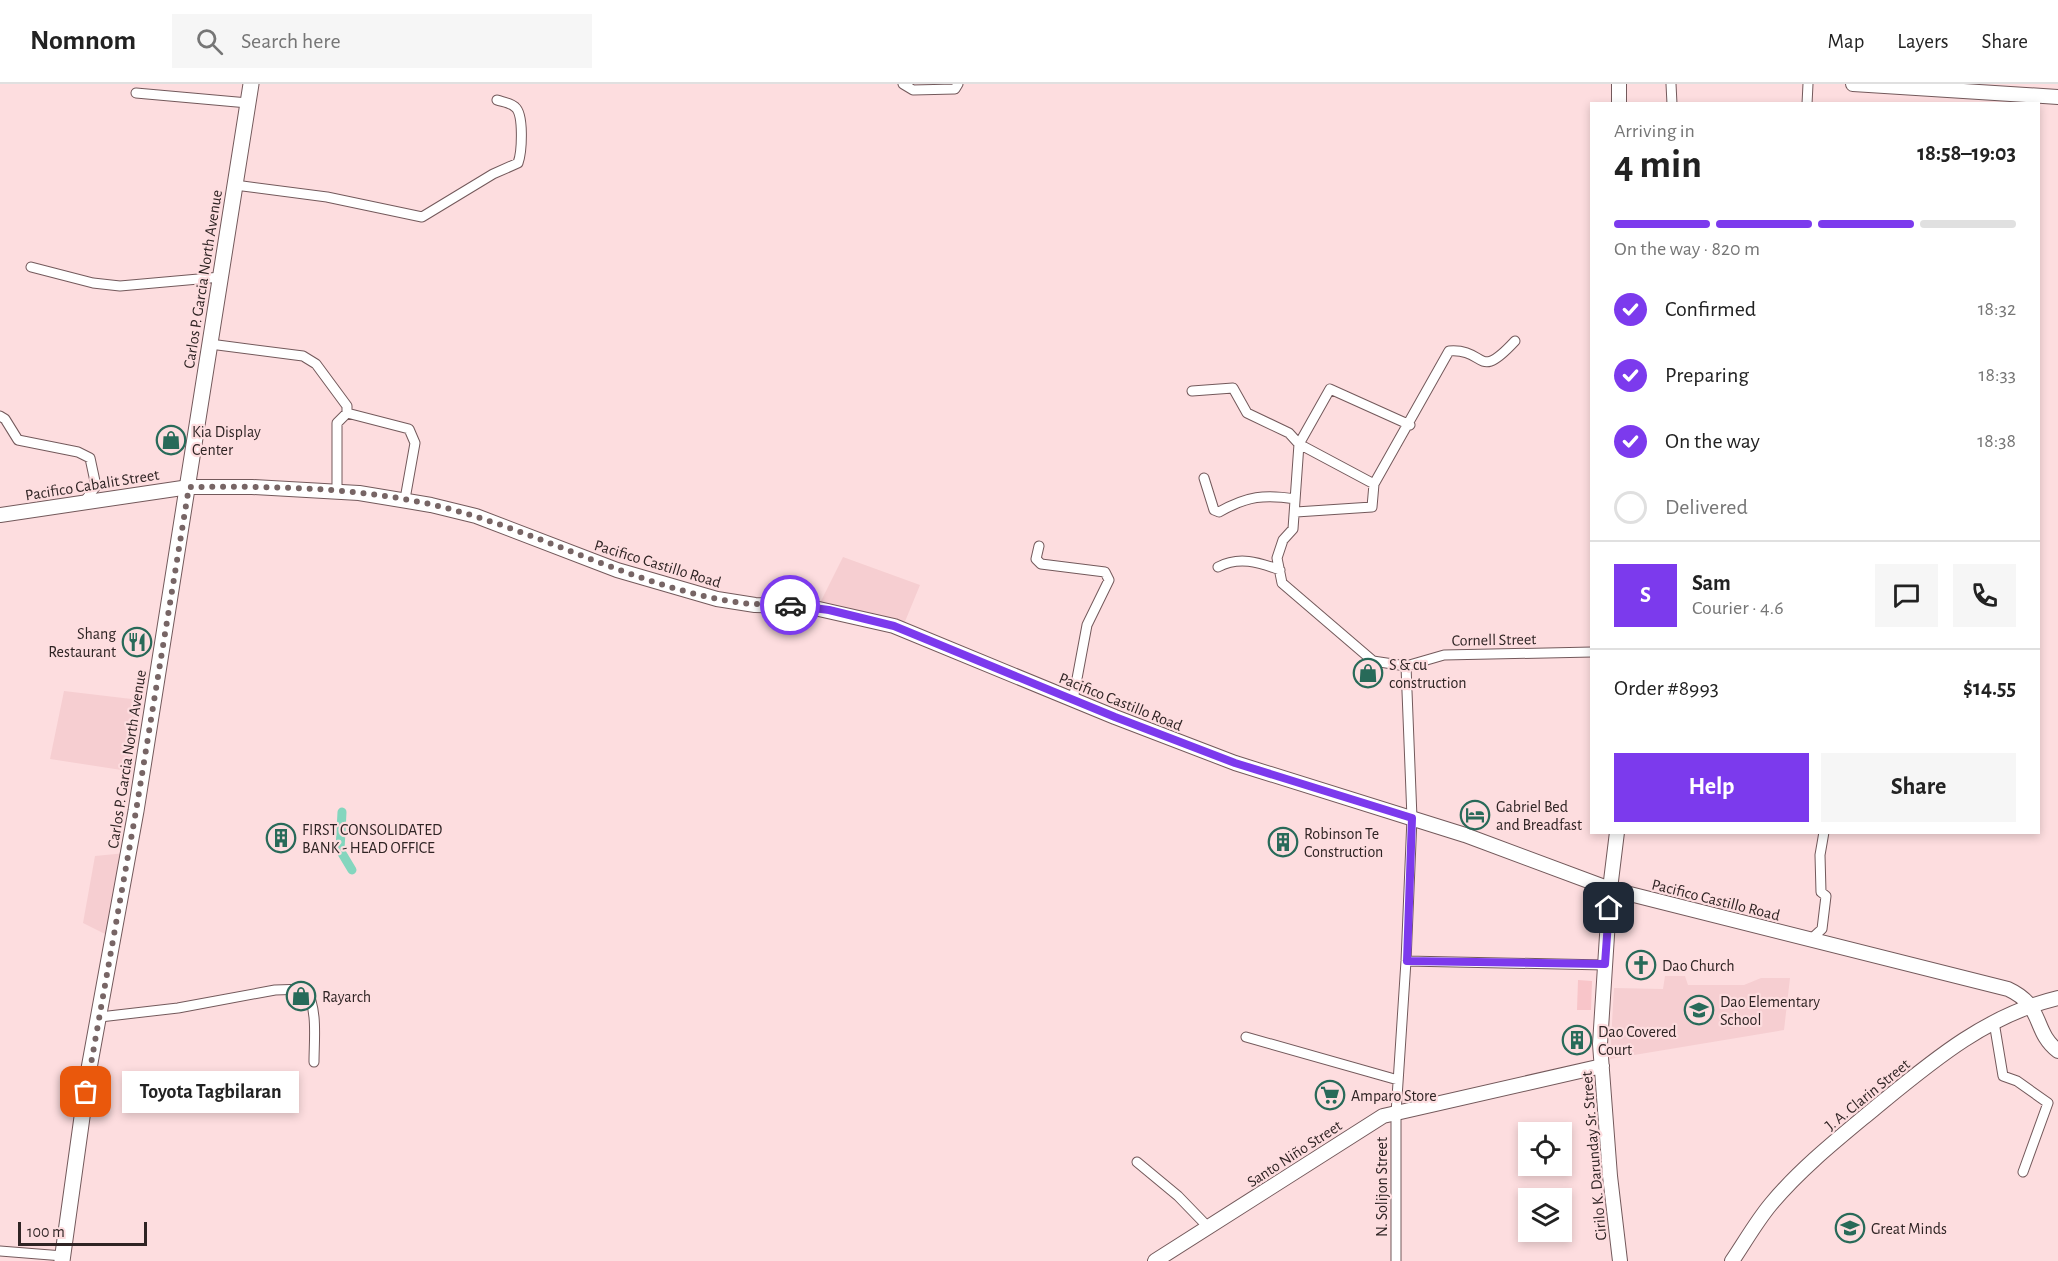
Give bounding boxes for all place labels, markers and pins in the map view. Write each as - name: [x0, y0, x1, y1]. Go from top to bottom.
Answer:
- shop icon: Kia Display Center: [155, 424, 187, 456]
- place label: Kia Display Center: [192, 424, 261, 458]
- place label: Shang Restaurant: [48, 626, 116, 660]
- restaurant icon: Shang Restaurant: [121, 626, 153, 658]
- shop icon: S & cu construction: [1352, 657, 1384, 689]
- place label: S & cu construction: [1389, 657, 1467, 691]
- hotel icon: Gabriel Bed and Breadfast: [1459, 799, 1491, 831]
- place label: Gabriel Bed and Breadfast: [1496, 799, 1582, 833]
- building icon: FIRST CONSOLIDATED BANK - HEAD OFFICE: [265, 822, 297, 854]
- place label: FIRST CONSOLIDATED BANK - HEAD OFFICE: [302, 822, 442, 856]
- building icon: Robinson Te Construction: [1267, 826, 1299, 858]
- place label: Robinson Te Construction: [1304, 826, 1383, 860]
- pin: [1583, 882, 1634, 933]
- church icon: Dao Church: [1625, 949, 1657, 981]
- place label: Dao Church: [1662, 958, 1734, 974]
- shop icon: Rayarch: [285, 980, 317, 1012]
- place label: Rayarch: [322, 989, 371, 1006]
- school or university icon: Dao Elementary School: [1683, 994, 1715, 1026]
- place label: Dao Elementary School: [1720, 994, 1820, 1028]
- building icon: Dao Covered Court: [1561, 1024, 1593, 1056]
- place label: Dao Covered Court: [1598, 1024, 1677, 1058]
- pin: [60, 1066, 111, 1117]
- callout: Toyota Tagbilaran: [122, 1071, 299, 1113]
- supermarket icon: Amparo Store: [1314, 1079, 1346, 1111]
- place label: Amparo Store: [1351, 1088, 1437, 1104]
- school or university icon: Great Minds: [1834, 1212, 1866, 1244]
- place label: Great Minds: [1871, 1221, 1947, 1237]

